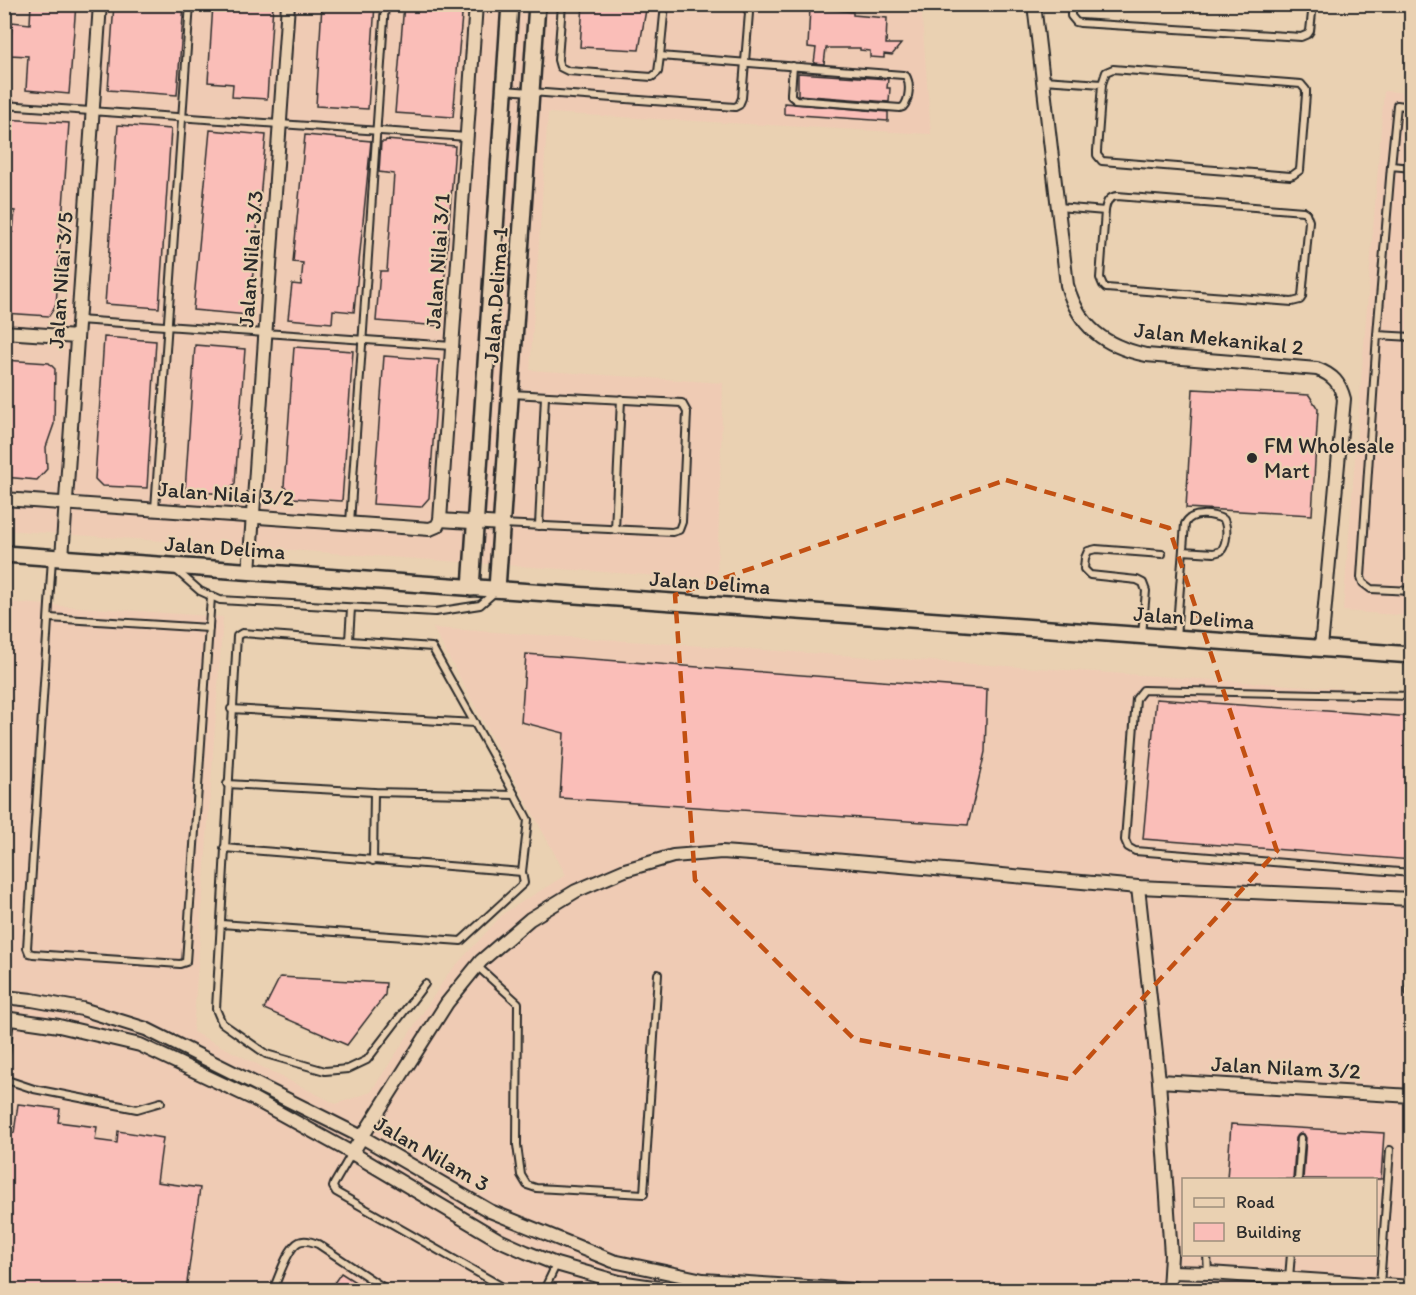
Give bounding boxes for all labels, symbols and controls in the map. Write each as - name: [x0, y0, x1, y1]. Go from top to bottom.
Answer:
- street label: Jalan Nilai 3/3: [232, 190, 269, 329]
- street label: Jalan Nilai 3/1: [419, 192, 456, 330]
- street label: Jalan Nilai 3/5: [42, 211, 79, 349]
- street label: Jalan Delima 1: [477, 226, 514, 364]
- street label: Jalan Mekanikal 2: [1133, 316, 1305, 361]
- place label: FM Wholesale Mart: [1264, 432, 1395, 484]
- marker: FM Wholesale Mart: [1245, 451, 1259, 465]
- street label: Jalan Nilai 3/2: [157, 475, 296, 512]
- street label: Jalan Delima: [164, 530, 287, 565]
- street label: Jalan Delima: [649, 565, 772, 600]
- street label: Jalan Delima: [1133, 600, 1256, 635]
- street label: Jalan Nilam 3/2: [1210, 1050, 1362, 1085]
- street label: Jalan Nilam 3: [369, 1109, 494, 1197]
- legend: [1182, 1178, 1377, 1256]
- text: Road: [1236, 1191, 1275, 1213]
- text: Building: [1236, 1221, 1302, 1243]

